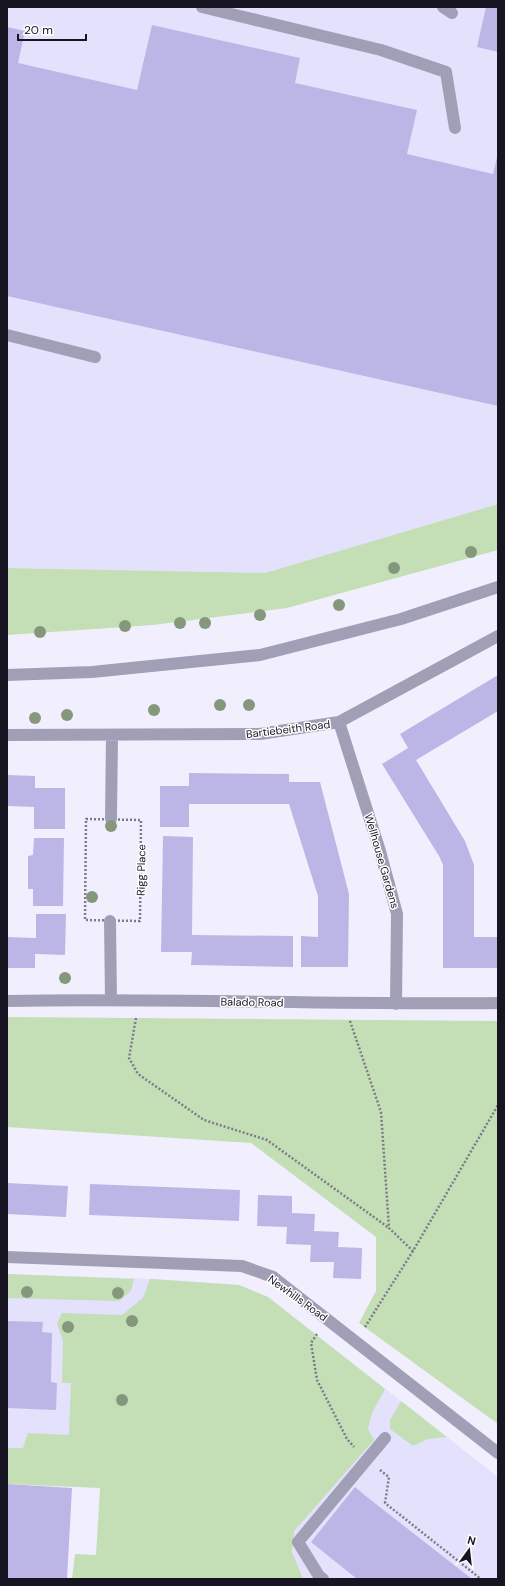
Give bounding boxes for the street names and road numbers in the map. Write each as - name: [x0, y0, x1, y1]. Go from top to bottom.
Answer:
- street label: Bartiebeith Road: [245, 717, 331, 741]
- street label: Wellhouse Gardens: [362, 812, 402, 910]
- street label: Rigg Place: [134, 844, 148, 896]
- street label: Balado Road: [220, 994, 284, 1010]
- street label: Newhills Road: [266, 1272, 330, 1324]

